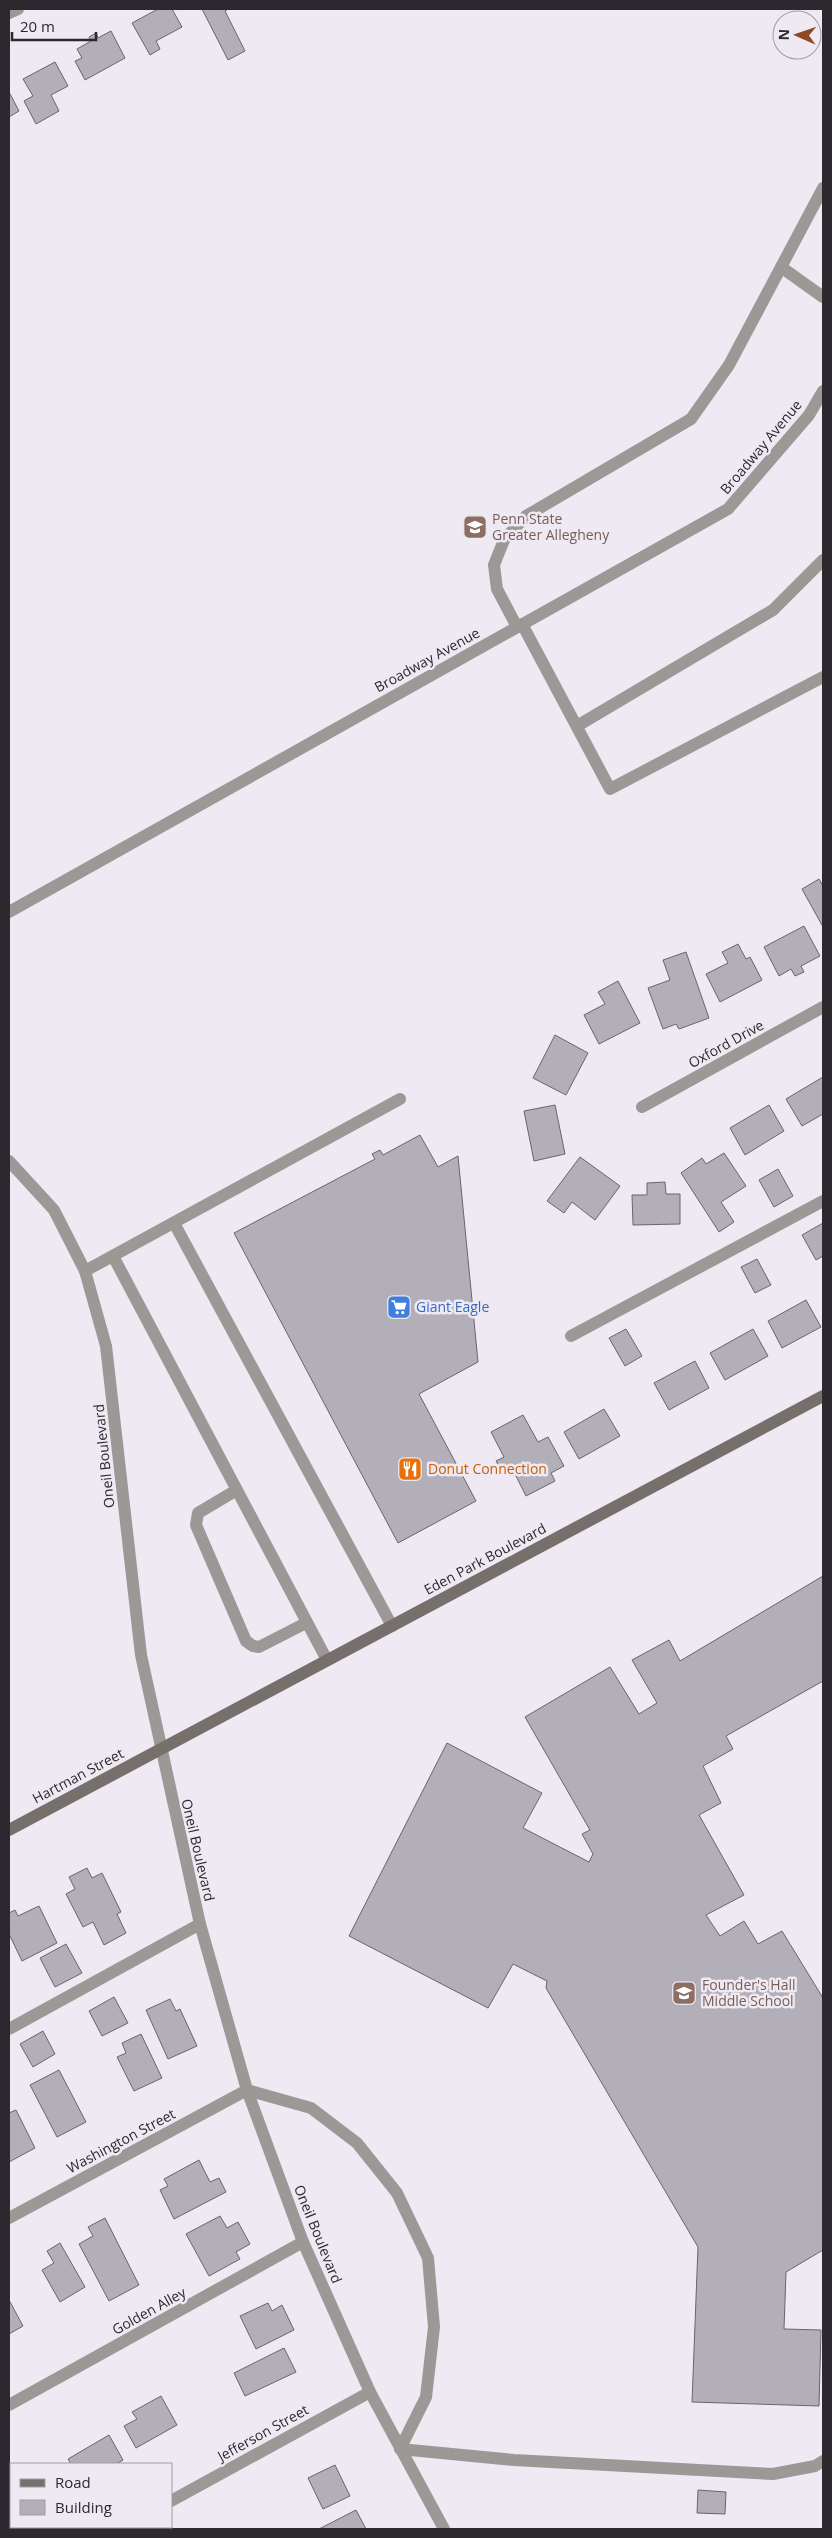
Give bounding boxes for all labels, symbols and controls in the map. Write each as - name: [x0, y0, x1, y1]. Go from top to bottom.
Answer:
- scale bar: [12, 10, 96, 42]
- north arrow: [772, 10, 822, 60]
- text: 20 m: [20, 16, 55, 36]
- text: N: [774, 29, 793, 41]
- street label: Broadway Avenue: [716, 395, 806, 498]
- place label: Penn State Greater Allegheny: [492, 509, 610, 544]
- school or university icon: Penn State Greater Allegheny: [462, 514, 488, 540]
- street label: Broadway Avenue: [371, 623, 483, 696]
- street label: Oxford Drive: [685, 1015, 767, 1072]
- supermarket icon: Giant Eagle: [386, 1294, 412, 1320]
- place label: Giant Eagle: [416, 1297, 489, 1316]
- street label: Oneil Boulevard: [89, 1403, 118, 1509]
- restaurant icon: Donut Connection: [397, 1456, 423, 1482]
- place label: Donut Connection: [428, 1459, 547, 1478]
- street label: Eden Park Boulevard: [420, 1518, 549, 1599]
- street label: Hartman Street: [29, 1743, 127, 1808]
- street label: Oneil Boulevard: [177, 1797, 220, 1903]
- place label: Founder's Hall Middle School: [702, 1975, 796, 2010]
- school or university icon: Founder's Hall Middle School: [671, 1980, 697, 2006]
- street label: Washington Street: [63, 2104, 178, 2177]
- street label: Oneil Boulevard: [290, 2182, 347, 2286]
- street label: Golden Alley: [108, 2282, 190, 2339]
- street label: Jefferson Street: [212, 2400, 312, 2466]
- legend: [10, 2463, 172, 2528]
- text: Road: [55, 2472, 91, 2492]
- text: Building: [55, 2497, 112, 2517]

